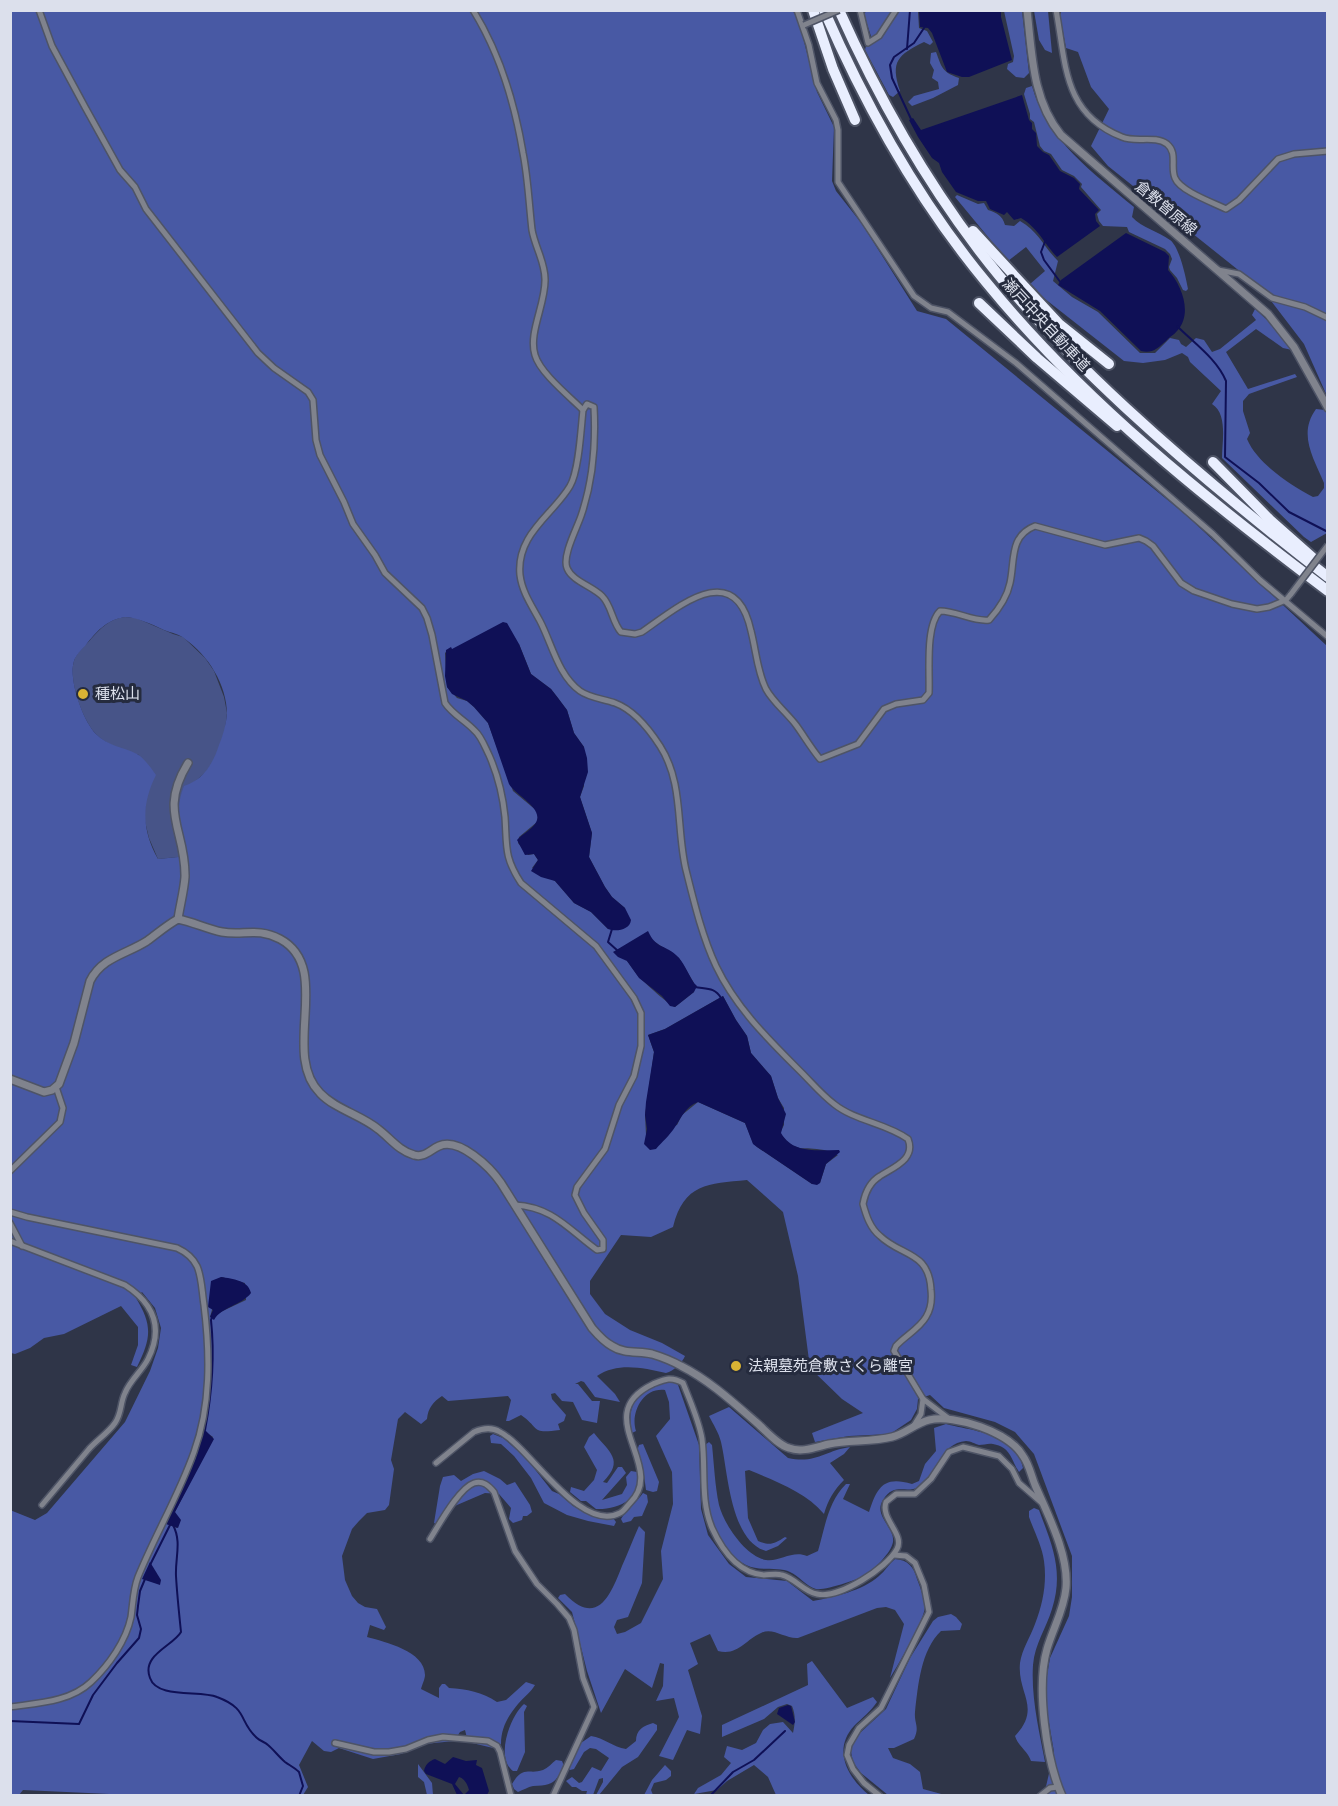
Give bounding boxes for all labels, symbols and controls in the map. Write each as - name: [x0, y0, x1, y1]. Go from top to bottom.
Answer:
- street label: 倉敷曽原線: [1131, 177, 1201, 239]
- street label: 瀬戸中央自動車道: [998, 275, 1094, 375]
- place label: 種松山: [95, 685, 140, 703]
- marker: 種松山: [76, 687, 90, 701]
- place label: 法親墓苑倉敷さくら離宮: [748, 1357, 913, 1375]
- marker: 法親墓苑倉敷さくら離宮: [729, 1359, 743, 1373]

